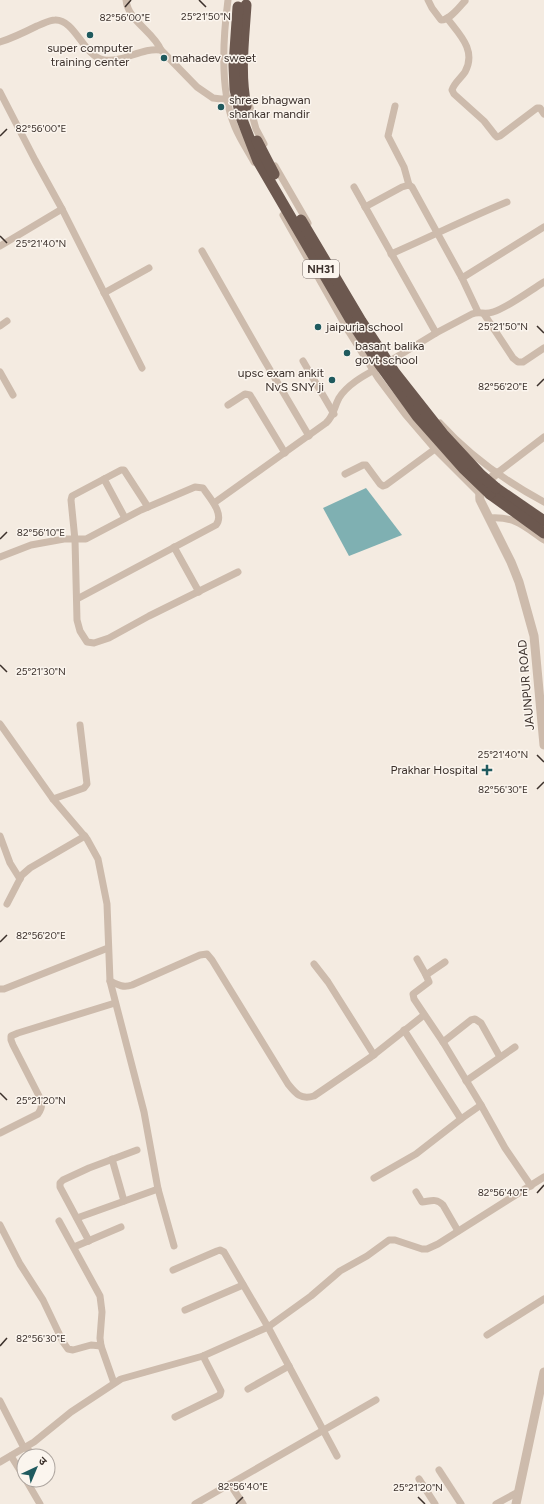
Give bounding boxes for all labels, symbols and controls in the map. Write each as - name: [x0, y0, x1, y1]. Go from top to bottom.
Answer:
- text: 25°21'50"N: [181, 10, 231, 23]
- text: 82°56'00"E: [100, 11, 150, 24]
- marker: super computer training center: [85, 30, 95, 40]
- place label: super computer training center: [47, 41, 133, 69]
- place label: mahadev sweet: [172, 51, 257, 65]
- marker: mahadev sweet: [159, 53, 169, 63]
- place label: shree bhagwan shankar mandir: [229, 93, 311, 121]
- marker: shree bhagwan shankar mandir: [216, 102, 226, 112]
- text: 82°56'00"E: [16, 122, 66, 135]
- text: 25°21'40"N: [16, 237, 66, 250]
- road number: NH31: [303, 260, 339, 278]
- place label: jaipuria school: [325, 320, 403, 334]
- text: 25°21'50"N: [478, 320, 528, 333]
- marker: jaipuria school: [313, 322, 323, 332]
- place label: basant balika govt school: [355, 339, 424, 367]
- marker: basant balika govt school: [342, 348, 352, 358]
- place label: upsc exam ankit NvS SNY ji: [238, 366, 324, 394]
- marker: upsc exam ankit NvS SNY ji: [327, 375, 337, 385]
- text: 82°56'20"E: [478, 380, 528, 393]
- text: 82°56'10"E: [17, 526, 65, 539]
- street label: JAUNPUR ROAD: [515, 639, 537, 731]
- text: 25°21'30"N: [16, 665, 66, 678]
- text: 25°21'40"N: [478, 748, 528, 761]
- place label: Prakhar Hospital: [391, 763, 478, 777]
- marker: Prakhar Hospital: [481, 764, 493, 776]
- text: 82°56'30"E: [478, 783, 528, 796]
- text: 82°56'20"E: [16, 929, 66, 942]
- text: 25°21'20"N: [16, 1094, 66, 1107]
- text: 82°56'40"E: [478, 1186, 528, 1199]
- text: 82°56'30"E: [16, 1332, 66, 1345]
- north arrow: [16, 1448, 56, 1488]
- text: उ: [36, 1454, 50, 1468]
- text: 82°56'40"E: [218, 1480, 268, 1493]
- text: 25°21'20"N: [393, 1481, 443, 1494]

